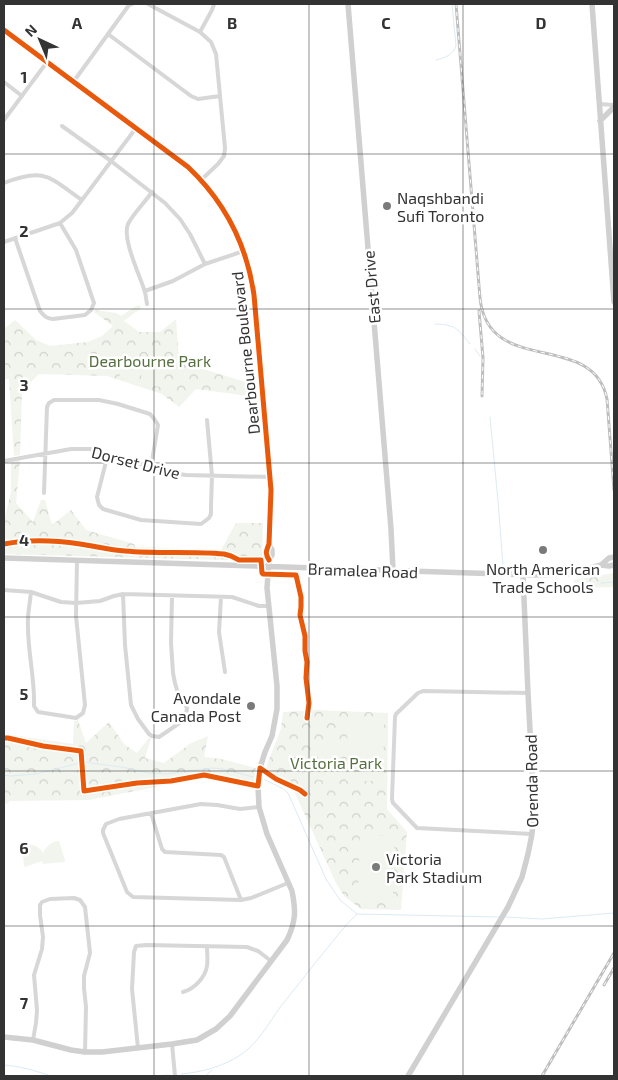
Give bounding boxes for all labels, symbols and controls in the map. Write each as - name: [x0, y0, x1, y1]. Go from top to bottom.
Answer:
- text: A: [72, 13, 83, 32]
- text: B: [227, 13, 237, 32]
- text: C: [381, 13, 391, 32]
- text: D: [536, 13, 547, 32]
- north arrow: [15, 15, 65, 65]
- text: N: [21, 21, 40, 40]
- text: 1: [21, 67, 27, 86]
- place label: Naqshbandi Sufi Toronto: [397, 188, 484, 225]
- marker: Naqshbandi Sufi Toronto: [381, 200, 393, 212]
- text: 2: [19, 221, 29, 240]
- street label: East Drive: [358, 250, 384, 324]
- street label: Dearbourne Boulevard: [227, 271, 263, 435]
- park label: Dearbourne Park: [89, 351, 211, 370]
- text: 3: [19, 375, 29, 394]
- street label: Dorset Drive: [90, 442, 182, 482]
- text: 4: [19, 530, 29, 549]
- marker: North American Trade Schools: [537, 544, 549, 556]
- street label: Bramalea Road: [307, 559, 419, 581]
- place label: North American Trade Schools: [486, 559, 600, 596]
- text: 5: [20, 684, 29, 703]
- place label: Avondale Canada Post: [151, 688, 241, 725]
- marker: Avondale Canada Post: [245, 700, 257, 712]
- street label: Orenda Road: [521, 734, 541, 828]
- park label: Victoria Park: [290, 753, 382, 772]
- text: 6: [19, 838, 29, 857]
- place label: Victoria Park Stadium: [386, 849, 482, 886]
- marker: Victoria Park Stadium: [370, 861, 382, 873]
- text: 7: [20, 993, 29, 1012]

